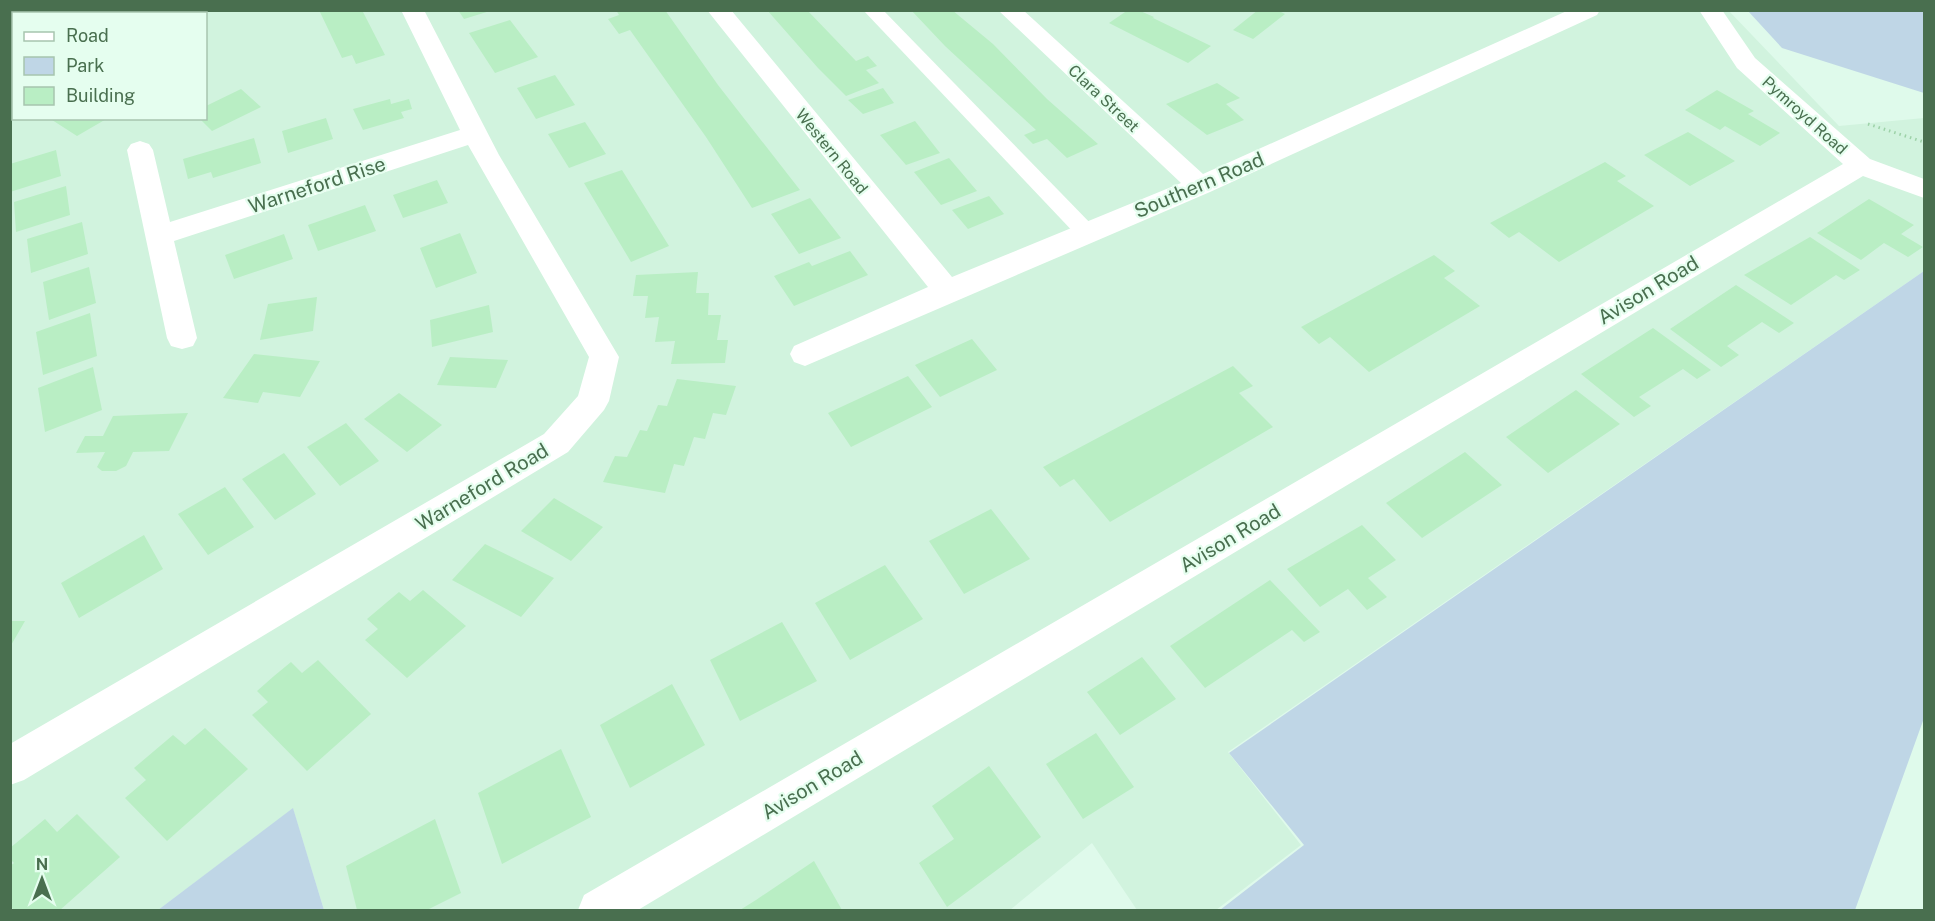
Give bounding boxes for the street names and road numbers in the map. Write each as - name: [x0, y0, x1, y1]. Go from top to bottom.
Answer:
- street label: Clara Street: [1064, 61, 1143, 136]
- street label: Pymroyd Road: [1758, 72, 1851, 158]
- street label: Western Road: [792, 105, 872, 198]
- street label: Southern Road: [1131, 147, 1267, 223]
- street label: Warneford Rise: [245, 152, 389, 218]
- street label: Avison Road: [1593, 251, 1703, 329]
- street label: Warneford Road: [411, 438, 553, 536]
- street label: Avison Road: [1175, 499, 1285, 577]
- street label: Avison Road: [757, 746, 867, 824]

